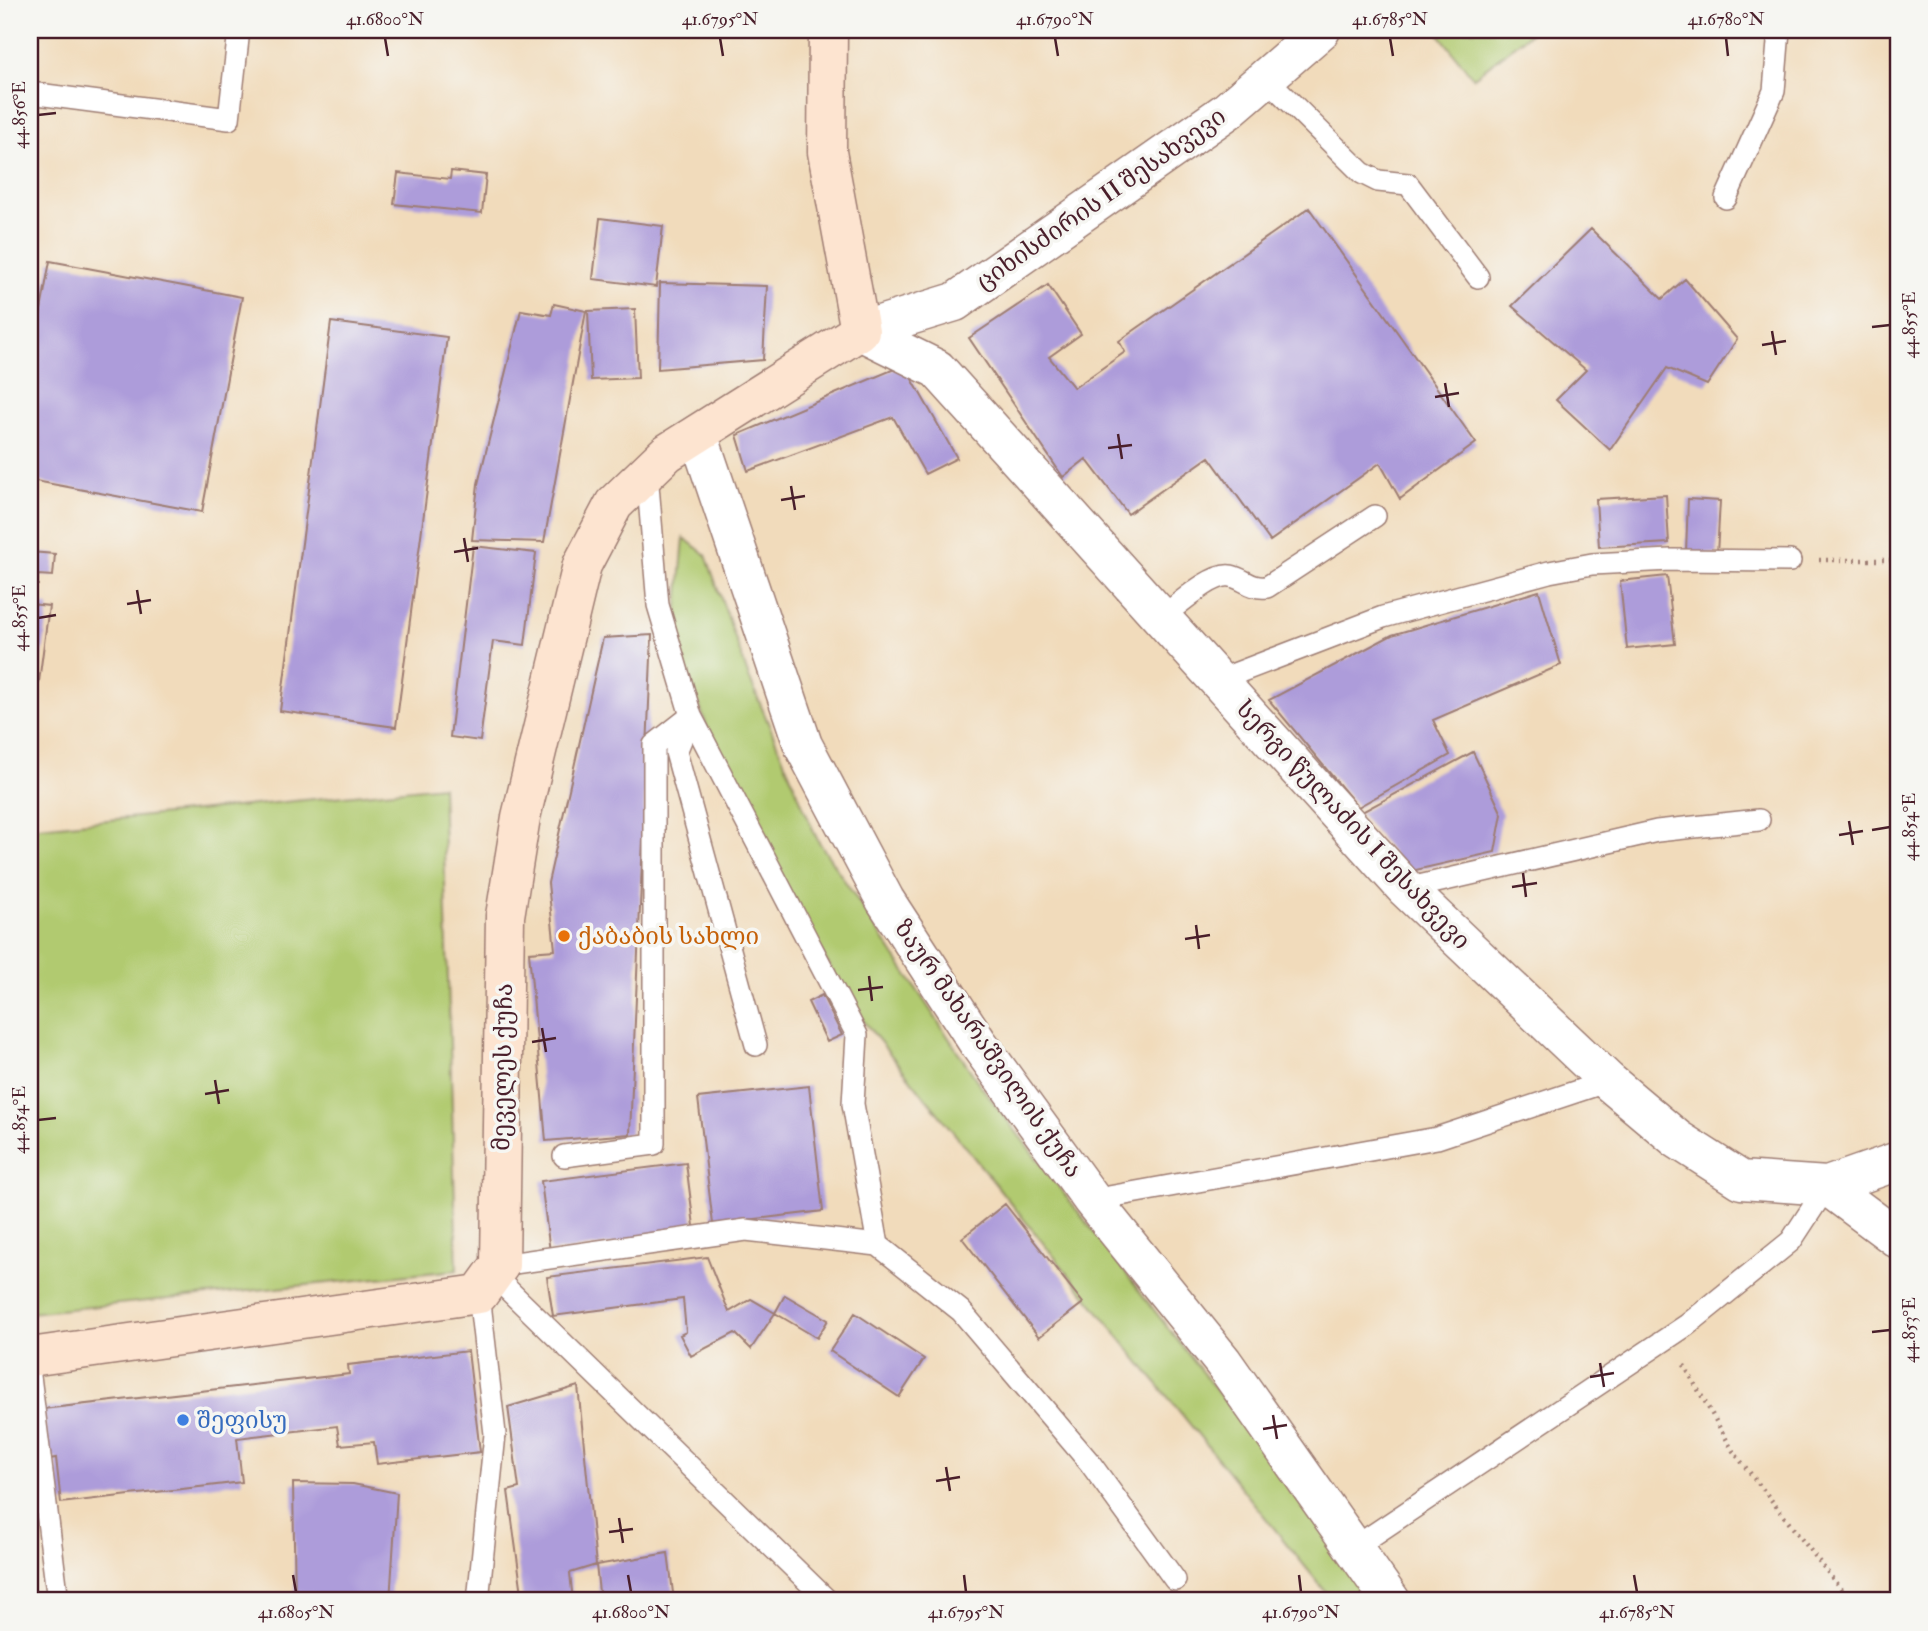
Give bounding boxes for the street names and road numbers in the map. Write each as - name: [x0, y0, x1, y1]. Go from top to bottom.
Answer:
- street label: ციხისძირის II შესახვევი: [970, 101, 1232, 297]
- street label: სერგი წულაძის I შესახვევი: [1229, 694, 1477, 956]
- street label: ზაურ მახარაშვილის ქუჩა: [887, 914, 1089, 1184]
- street label: მეველეს ქუჩა: [486, 983, 520, 1151]

